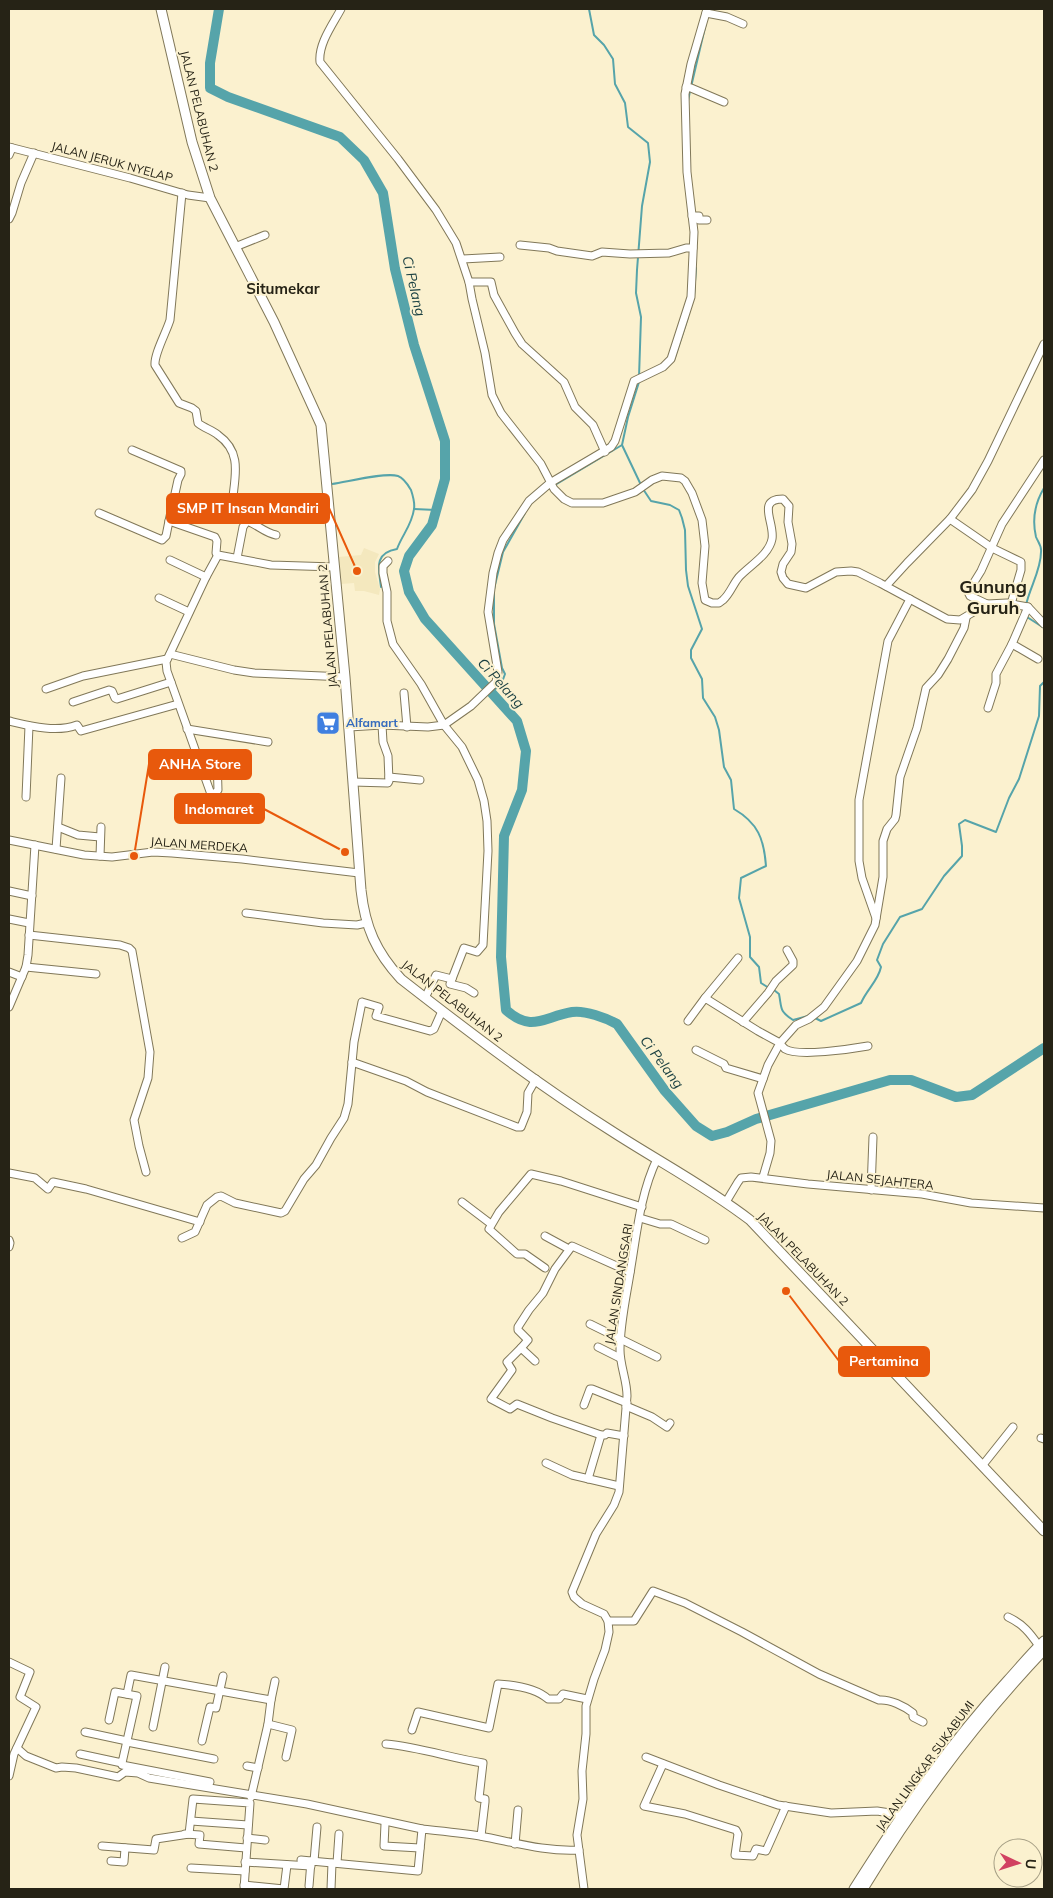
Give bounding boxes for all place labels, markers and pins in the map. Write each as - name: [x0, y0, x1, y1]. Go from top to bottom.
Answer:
- callout: SMP IT Insan Mandiri: [167, 494, 329, 523]
- supermarket icon: Alfamart: [315, 710, 341, 736]
- place label: Alfamart: [346, 715, 398, 730]
- callout: ANHA Store: [149, 750, 251, 779]
- callout: Indomaret: [175, 794, 264, 823]
- callout: Pertamina: [839, 1347, 929, 1376]

